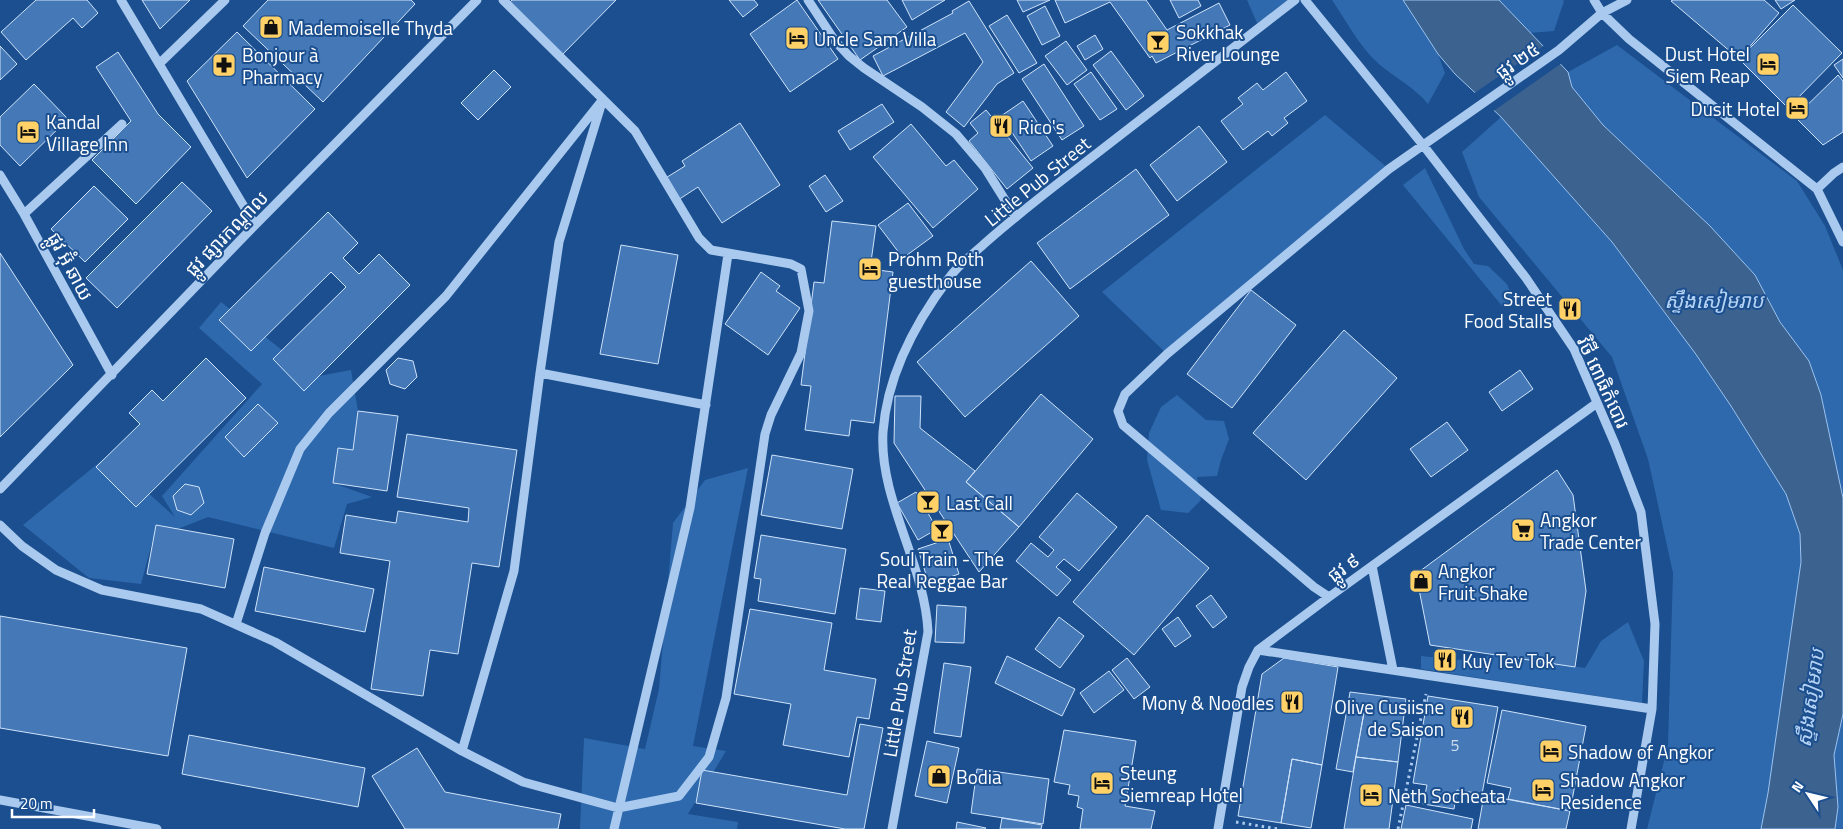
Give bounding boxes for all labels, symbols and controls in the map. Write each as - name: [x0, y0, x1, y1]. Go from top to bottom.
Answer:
- place label: Mademoiselle Thyda: [288, 13, 453, 42]
- shop icon: Mademoiselle Thyda: [258, 14, 284, 40]
- place label: Sokkhak River Lounge: [1176, 17, 1280, 68]
- place label: Uncle Sam Villa: [814, 24, 937, 53]
- hotel icon: Uncle Sam Villa: [784, 25, 810, 51]
- bar icon: Sokkhak River Lounge: [1145, 29, 1171, 55]
- street label: ផ្លូវ ២៥: [1489, 34, 1547, 89]
- place label: Dust Hotel Siem Reap: [1665, 39, 1750, 90]
- place label: Bonjour à Pharmacy: [242, 40, 322, 91]
- hotel icon: Dust Hotel Siem Reap: [1755, 51, 1781, 77]
- pharmacy icon: Bonjour à Pharmacy: [211, 52, 237, 78]
- place label: Dusit Hotel: [1690, 94, 1780, 123]
- hotel icon: Dusit Hotel: [1784, 95, 1810, 121]
- place label: Kandal Village Inn: [46, 107, 128, 158]
- place label: Rico's: [1018, 112, 1065, 141]
- restaurant icon: Rico's: [988, 113, 1014, 139]
- hotel icon: Kandal Village Inn: [15, 119, 41, 145]
- street label: Little Pub Street: [978, 129, 1097, 233]
- street label: ផ្លូវ ផ្សារកណ្តាល: [177, 183, 277, 285]
- street label: ផ្លូវ អ៊ុំ ឆាយ: [38, 226, 101, 307]
- place label: Prohm Roth guesthouse: [888, 244, 984, 295]
- hotel icon: Prohm Roth guesthouse: [857, 256, 883, 282]
- place label: Street Food Stalls: [1464, 284, 1552, 335]
- water label: ស្ទឹងសៀមរាប: [1664, 285, 1766, 316]
- restaurant icon: Street Food Stalls: [1557, 296, 1583, 322]
- street label: វិថី ពោធិកំបោរ: [1570, 331, 1638, 433]
- place label: Last Call: [946, 488, 1013, 517]
- bar icon: Last Call: [915, 489, 941, 515]
- place label: Angkor Trade Center: [1540, 505, 1641, 556]
- supermarket icon: Angkor Trade Center: [1510, 517, 1536, 543]
- bar icon: Soul Train - The Real Reggae Bar: [929, 518, 955, 544]
- place label: Soul Train - The Real Reggae Bar: [877, 544, 1008, 595]
- street label: ផ្លូវ ៩: [1321, 545, 1368, 592]
- place label: Angkor Fruit Shake: [1438, 556, 1528, 607]
- shop icon: Angkor Fruit Shake: [1408, 568, 1434, 594]
- street label: Little Pub Street: [875, 627, 923, 759]
- water label: ស្ទឹងសៀមរាប: [1788, 645, 1833, 749]
- place label: Kuy Tev Tok: [1462, 646, 1554, 675]
- restaurant icon: Kuy Tev Tok: [1432, 647, 1458, 673]
- place label: Mony & Noodles: [1142, 688, 1274, 717]
- restaurant icon: Mony & Noodles: [1279, 689, 1305, 715]
- place label: Olive Cusiisne de Saison: [1334, 692, 1444, 743]
- restaurant icon: Olive Cusiisne de Saison: [1449, 704, 1475, 730]
- house number: 5: [1451, 733, 1460, 757]
- place label: Shadow of Angkor: [1568, 737, 1714, 766]
- hotel icon: Shadow of Angkor: [1538, 738, 1564, 764]
- place label: Steung Siemreap Hotel: [1120, 758, 1243, 809]
- place label: Bodia: [956, 762, 1002, 791]
- shop icon: Bodia: [926, 763, 952, 789]
- place label: Shadow Angkor Residence: [1560, 765, 1686, 816]
- north arrow: [1783, 769, 1833, 819]
- hotel icon: Steung Siemreap Hotel: [1089, 770, 1115, 796]
- text: N: [1786, 776, 1808, 796]
- hotel icon: Shadow Angkor Residence: [1530, 777, 1556, 803]
- place label: Neth Socheata: [1388, 781, 1506, 810]
- hotel icon: Neth Socheata: [1358, 782, 1384, 808]
- scale bar: [12, 786, 95, 818]
- text: 20 m: [20, 792, 53, 815]

